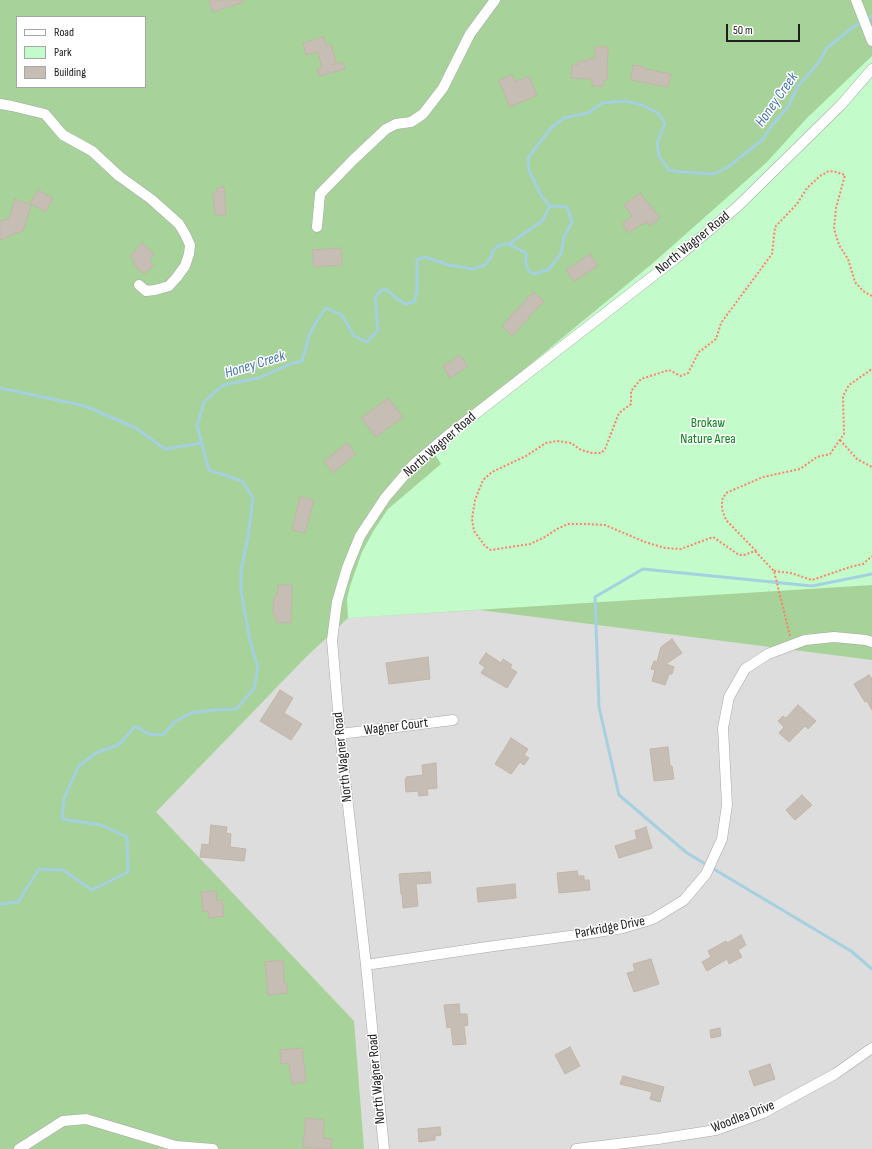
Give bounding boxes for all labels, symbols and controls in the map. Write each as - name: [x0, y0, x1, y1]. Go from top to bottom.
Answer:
- legend: [16, 16, 146, 88]
- scale bar: [728, 16, 802, 42]
- text: 50 m: [733, 23, 753, 38]
- text: Road: [54, 25, 74, 40]
- text: Park: [54, 45, 72, 60]
- text: Building: [54, 65, 86, 80]
- water label: Honey Creek: [752, 69, 802, 131]
- street label: North Wagner Road: [653, 208, 733, 278]
- water label: Honey Creek: [223, 347, 287, 383]
- street label: North Wagner Road: [400, 409, 480, 481]
- park label: Brokaw Nature Area: [680, 415, 736, 448]
- street label: North Wagner Road: [330, 711, 356, 803]
- street label: Wagner Court: [363, 715, 429, 739]
- street label: Parkridge Drive: [574, 913, 646, 943]
- street label: North Wagner Road: [365, 1033, 389, 1125]
- street label: Woodlea Drive: [709, 1097, 777, 1137]

